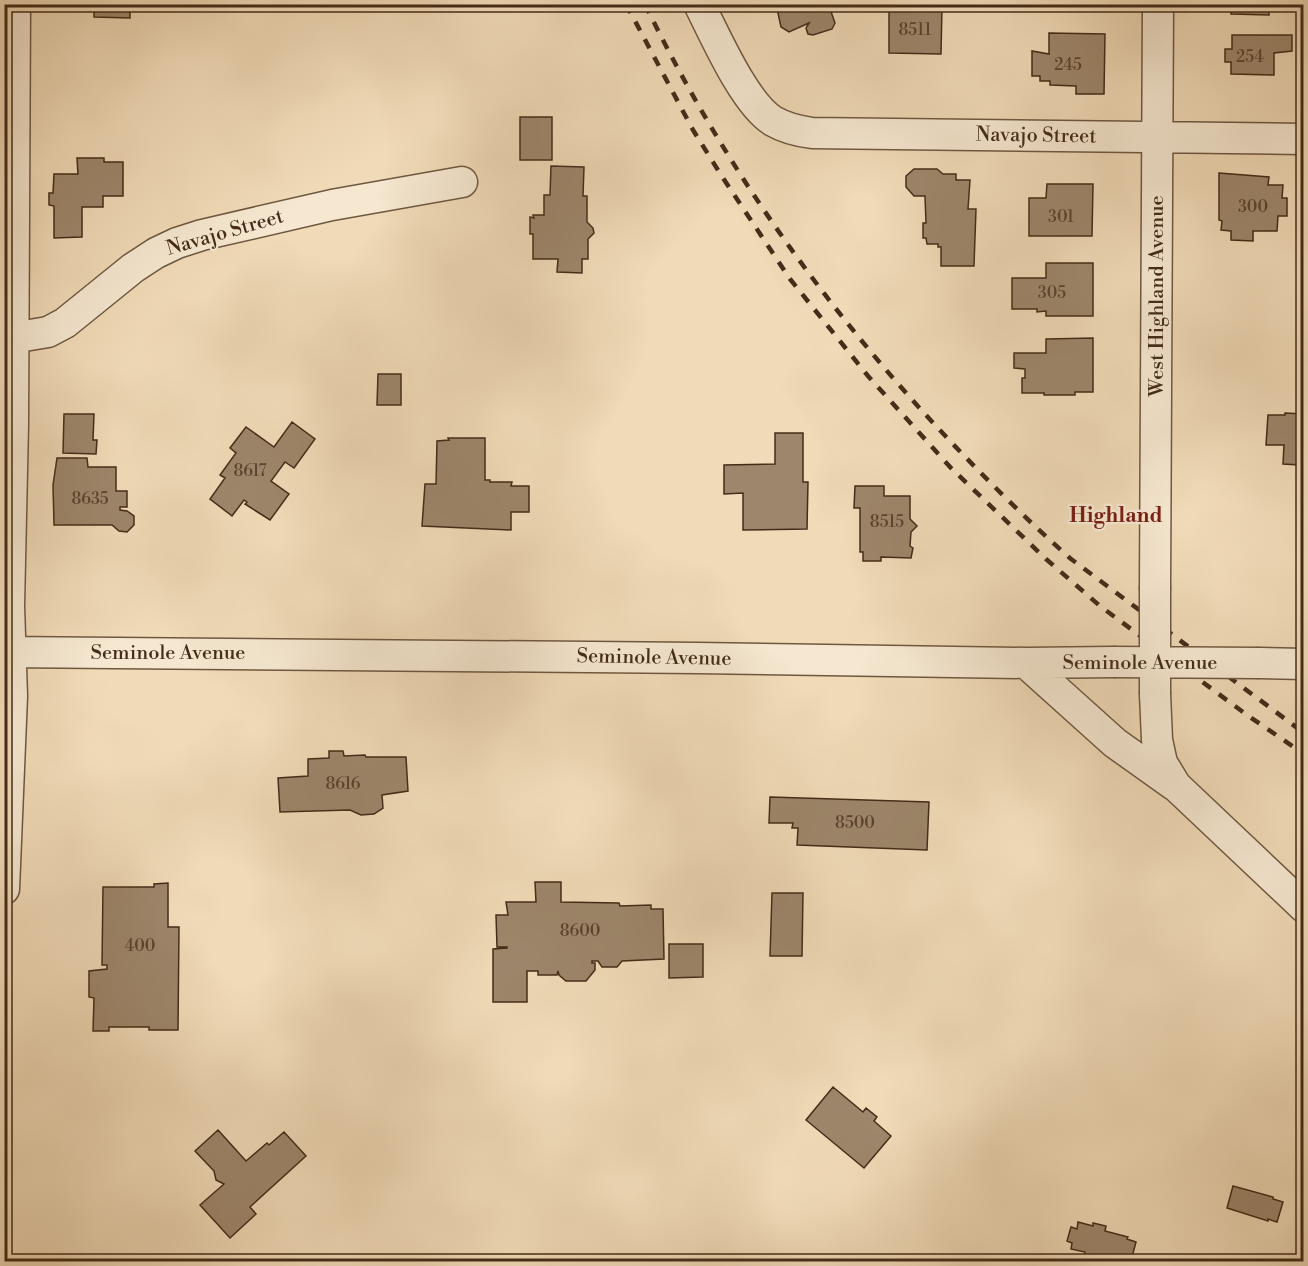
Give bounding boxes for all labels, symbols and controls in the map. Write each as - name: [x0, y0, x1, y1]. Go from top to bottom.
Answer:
- house number: 8511: [899, 20, 932, 40]
- house number: 254: [1236, 47, 1264, 67]
- house number: 245: [1054, 55, 1082, 75]
- street label: Navajo Street: [975, 122, 1097, 150]
- street label: West Highland Avenue: [1145, 195, 1170, 398]
- house number: 300: [1238, 197, 1268, 217]
- street label: Navajo Street: [164, 204, 286, 262]
- house number: 301: [1048, 207, 1074, 227]
- house number: 305: [1038, 283, 1066, 303]
- house number: 8617: [233, 461, 267, 481]
- house number: 8635: [71, 489, 109, 509]
- district label: Highland: [1069, 503, 1163, 529]
- house number: 8515: [870, 512, 904, 532]
- street label: Seminole Avenue: [91, 641, 245, 666]
- street label: Seminole Avenue: [576, 644, 732, 672]
- street label: Seminole Avenue: [1063, 651, 1217, 676]
- house number: 8616: [325, 774, 361, 794]
- house number: 8500: [835, 813, 875, 833]
- house number: 8600: [560, 921, 600, 941]
- house number: 400: [125, 936, 155, 956]

